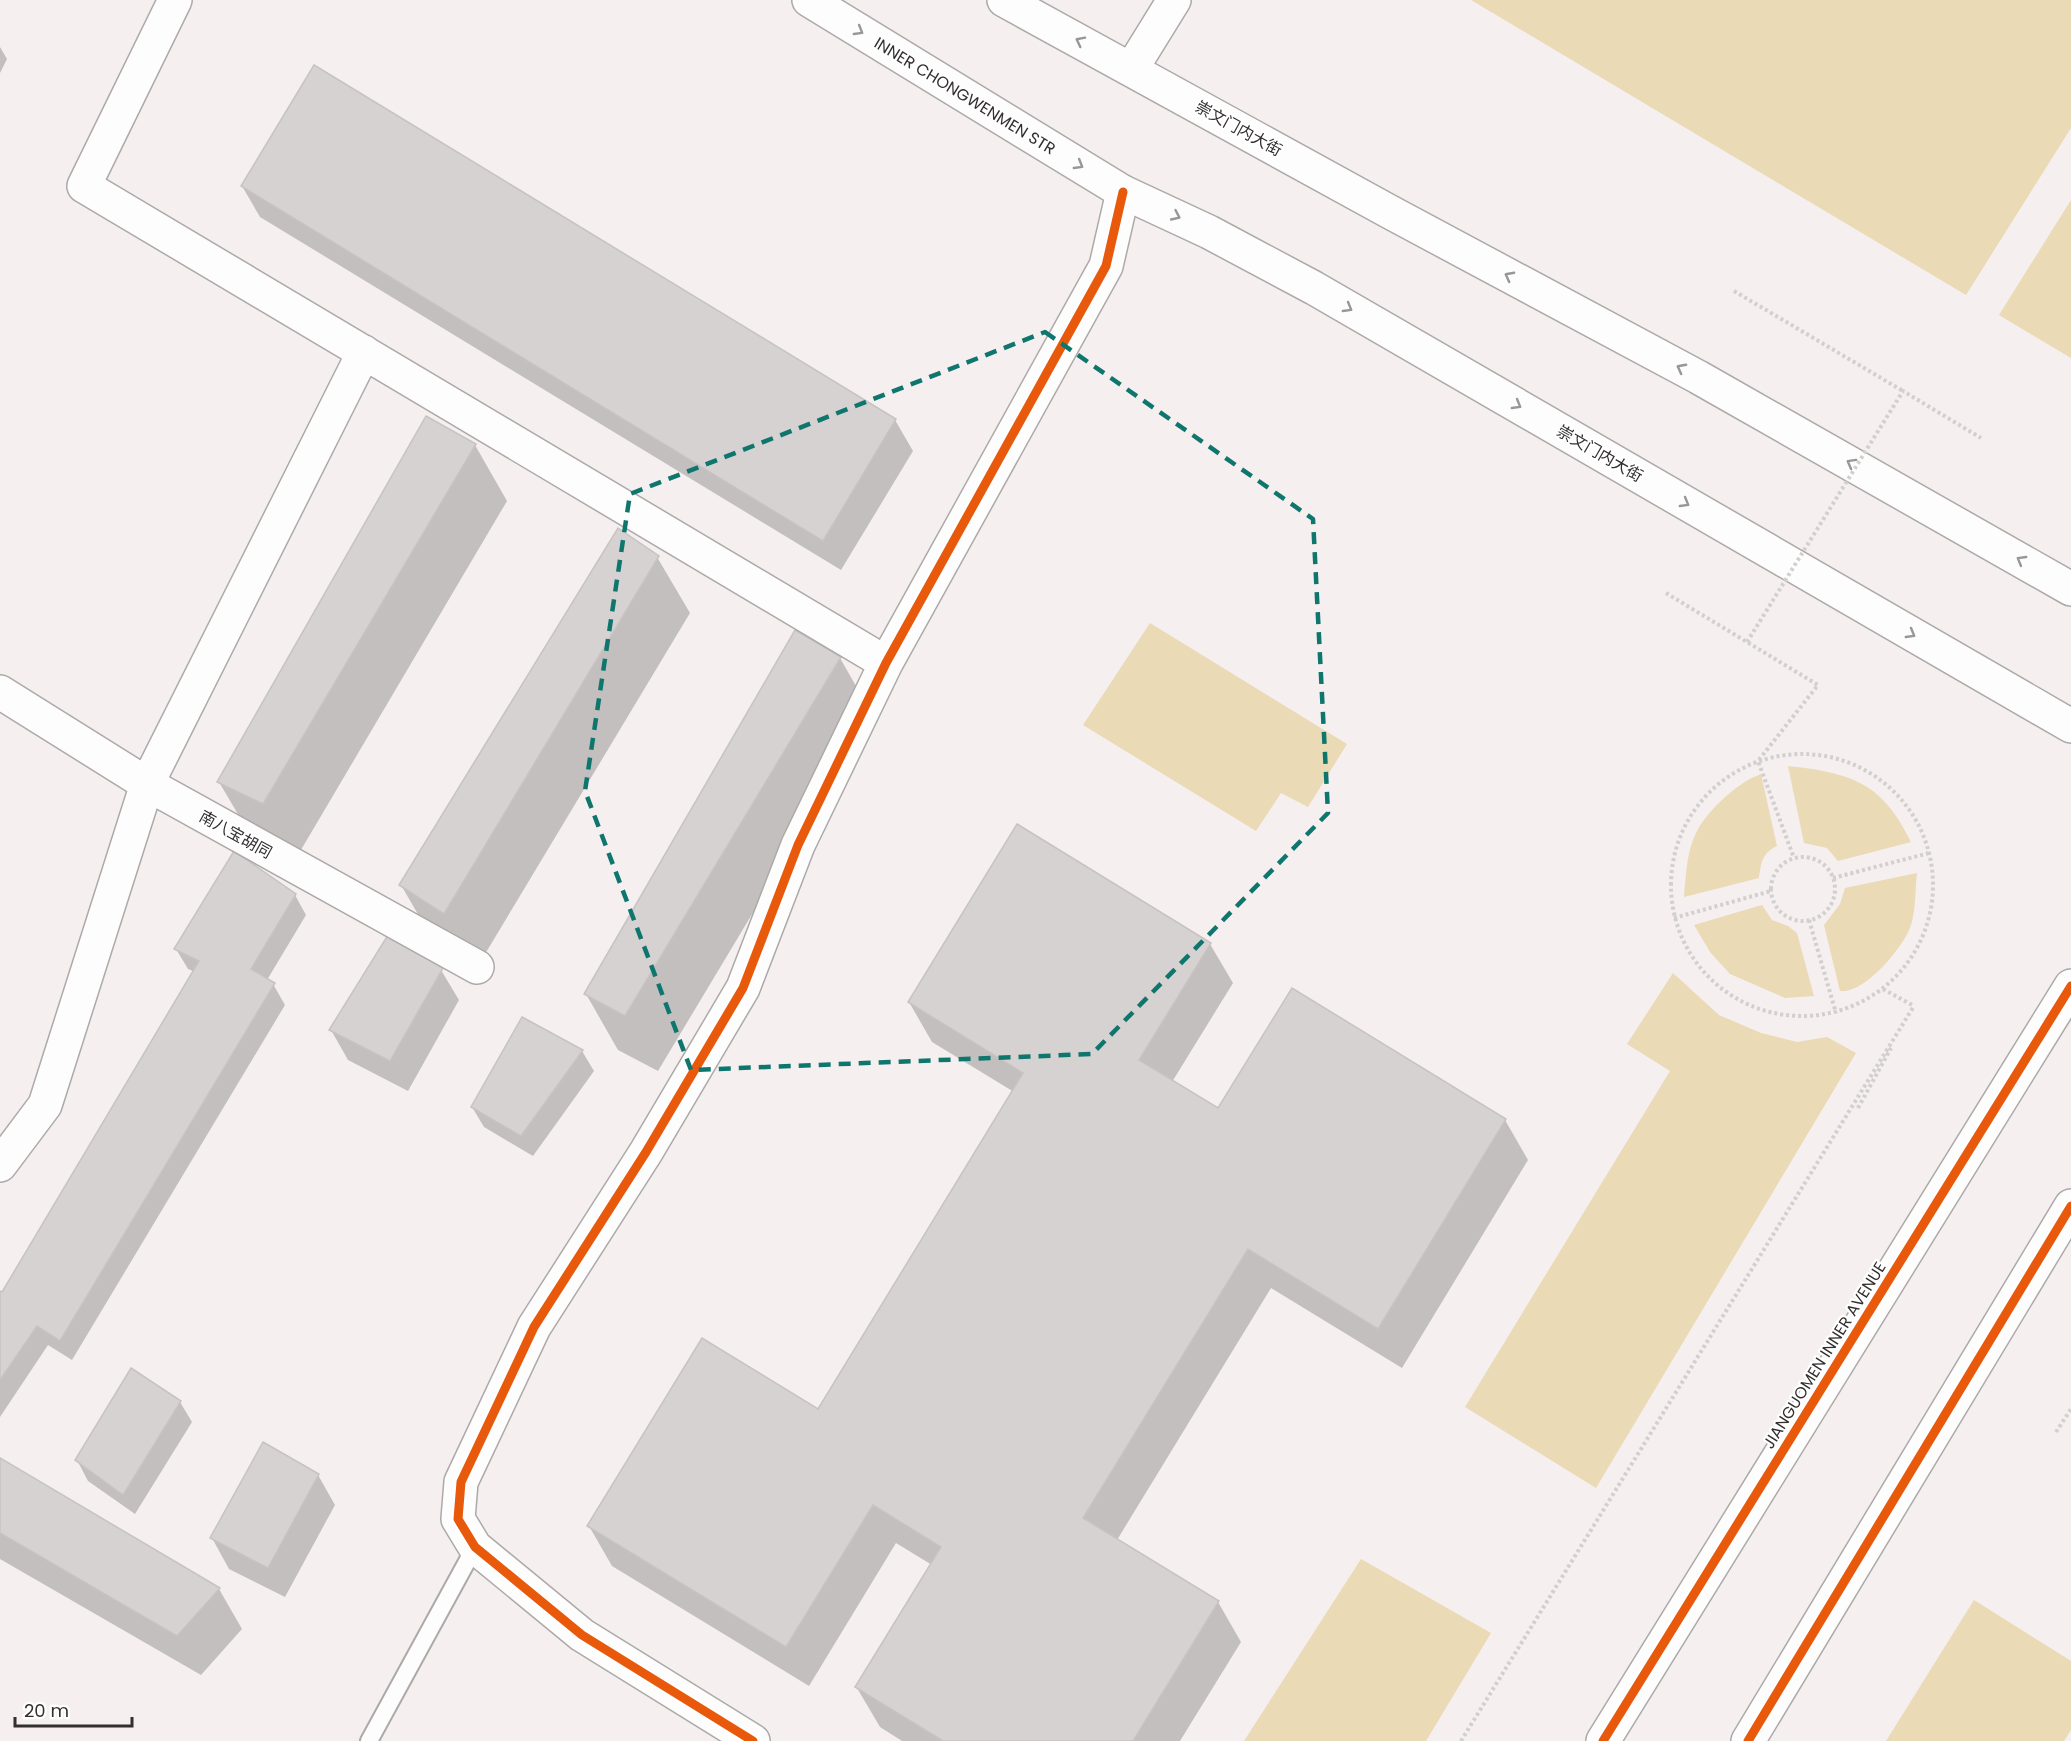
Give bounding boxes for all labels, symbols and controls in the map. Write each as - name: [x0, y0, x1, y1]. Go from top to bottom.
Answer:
- one-way arrow: [853, 23, 863, 35]
- street label: INNER CHONGWENMEN STR: [870, 32, 1060, 160]
- one-way arrow: [1075, 37, 1086, 49]
- street label: 崇文门内大街: [1191, 95, 1286, 162]
- one-way arrow: [1073, 158, 1083, 170]
- one-way arrow: [1169, 209, 1180, 221]
- one-way arrow: [1505, 272, 1515, 283]
- one-way arrow: [1342, 300, 1352, 312]
- one-way arrow: [1677, 364, 1687, 375]
- one-way arrow: [1511, 398, 1521, 409]
- street label: 崇文门内大街: [1552, 419, 1647, 487]
- one-way arrow: [1847, 459, 1857, 470]
- one-way arrow: [1679, 496, 1690, 507]
- one-way arrow: [2016, 555, 2027, 567]
- one-way arrow: [1905, 627, 1915, 638]
- street label: 南八宝胡同: [195, 805, 276, 864]
- street label: JIANGUOMEN INNER AVENUE: [1757, 1257, 1892, 1453]
- scale bar: [15, 1690, 132, 1728]
- text: 20 m: [24, 1698, 69, 1723]

